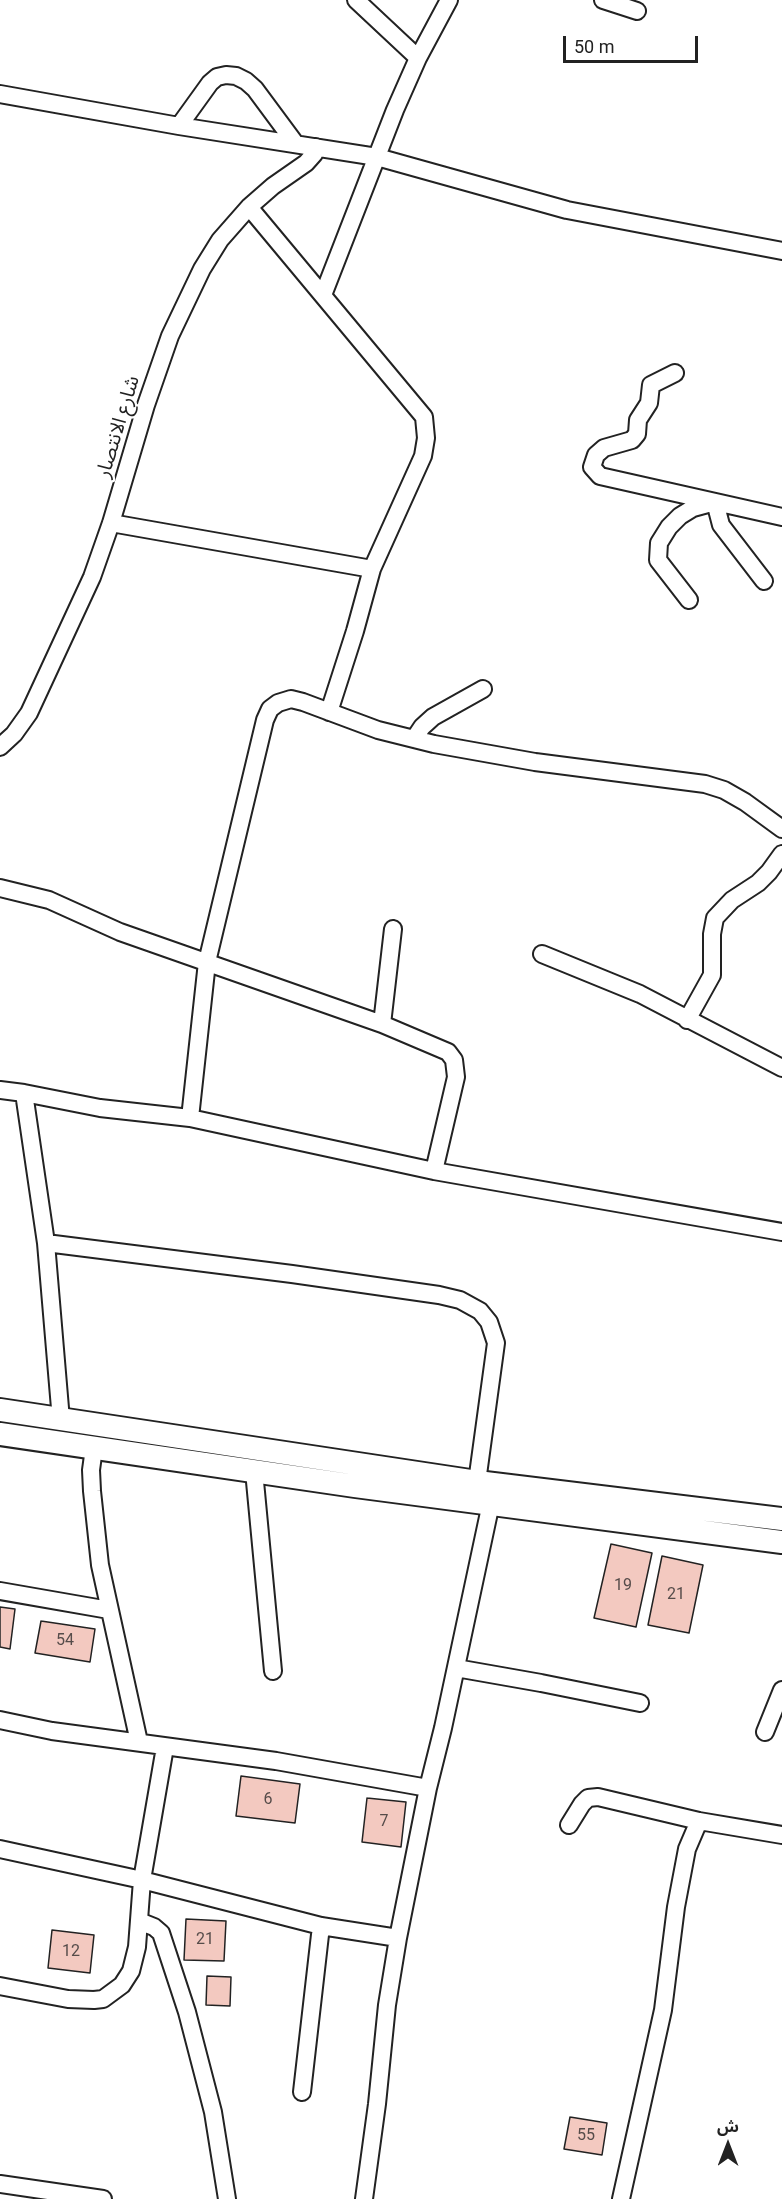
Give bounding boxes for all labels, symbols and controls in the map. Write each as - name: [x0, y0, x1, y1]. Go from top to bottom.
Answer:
- scale bar: [566, 24, 701, 62]
- text: 50 m: [574, 36, 614, 57]
- street label: شارع الانتصار: [92, 373, 146, 481]
- house number: 19: [614, 1576, 632, 1596]
- house number: 21: [667, 1585, 685, 1605]
- house number: 54: [56, 1631, 74, 1651]
- house number: 6: [264, 1790, 272, 1810]
- house number: 7: [380, 1812, 388, 1832]
- house number: 21: [196, 1930, 214, 1950]
- house number: 12: [62, 1942, 80, 1962]
- north arrow: [698, 2115, 758, 2175]
- text: ش: [717, 2117, 739, 2136]
- house number: 55: [577, 2126, 595, 2146]

